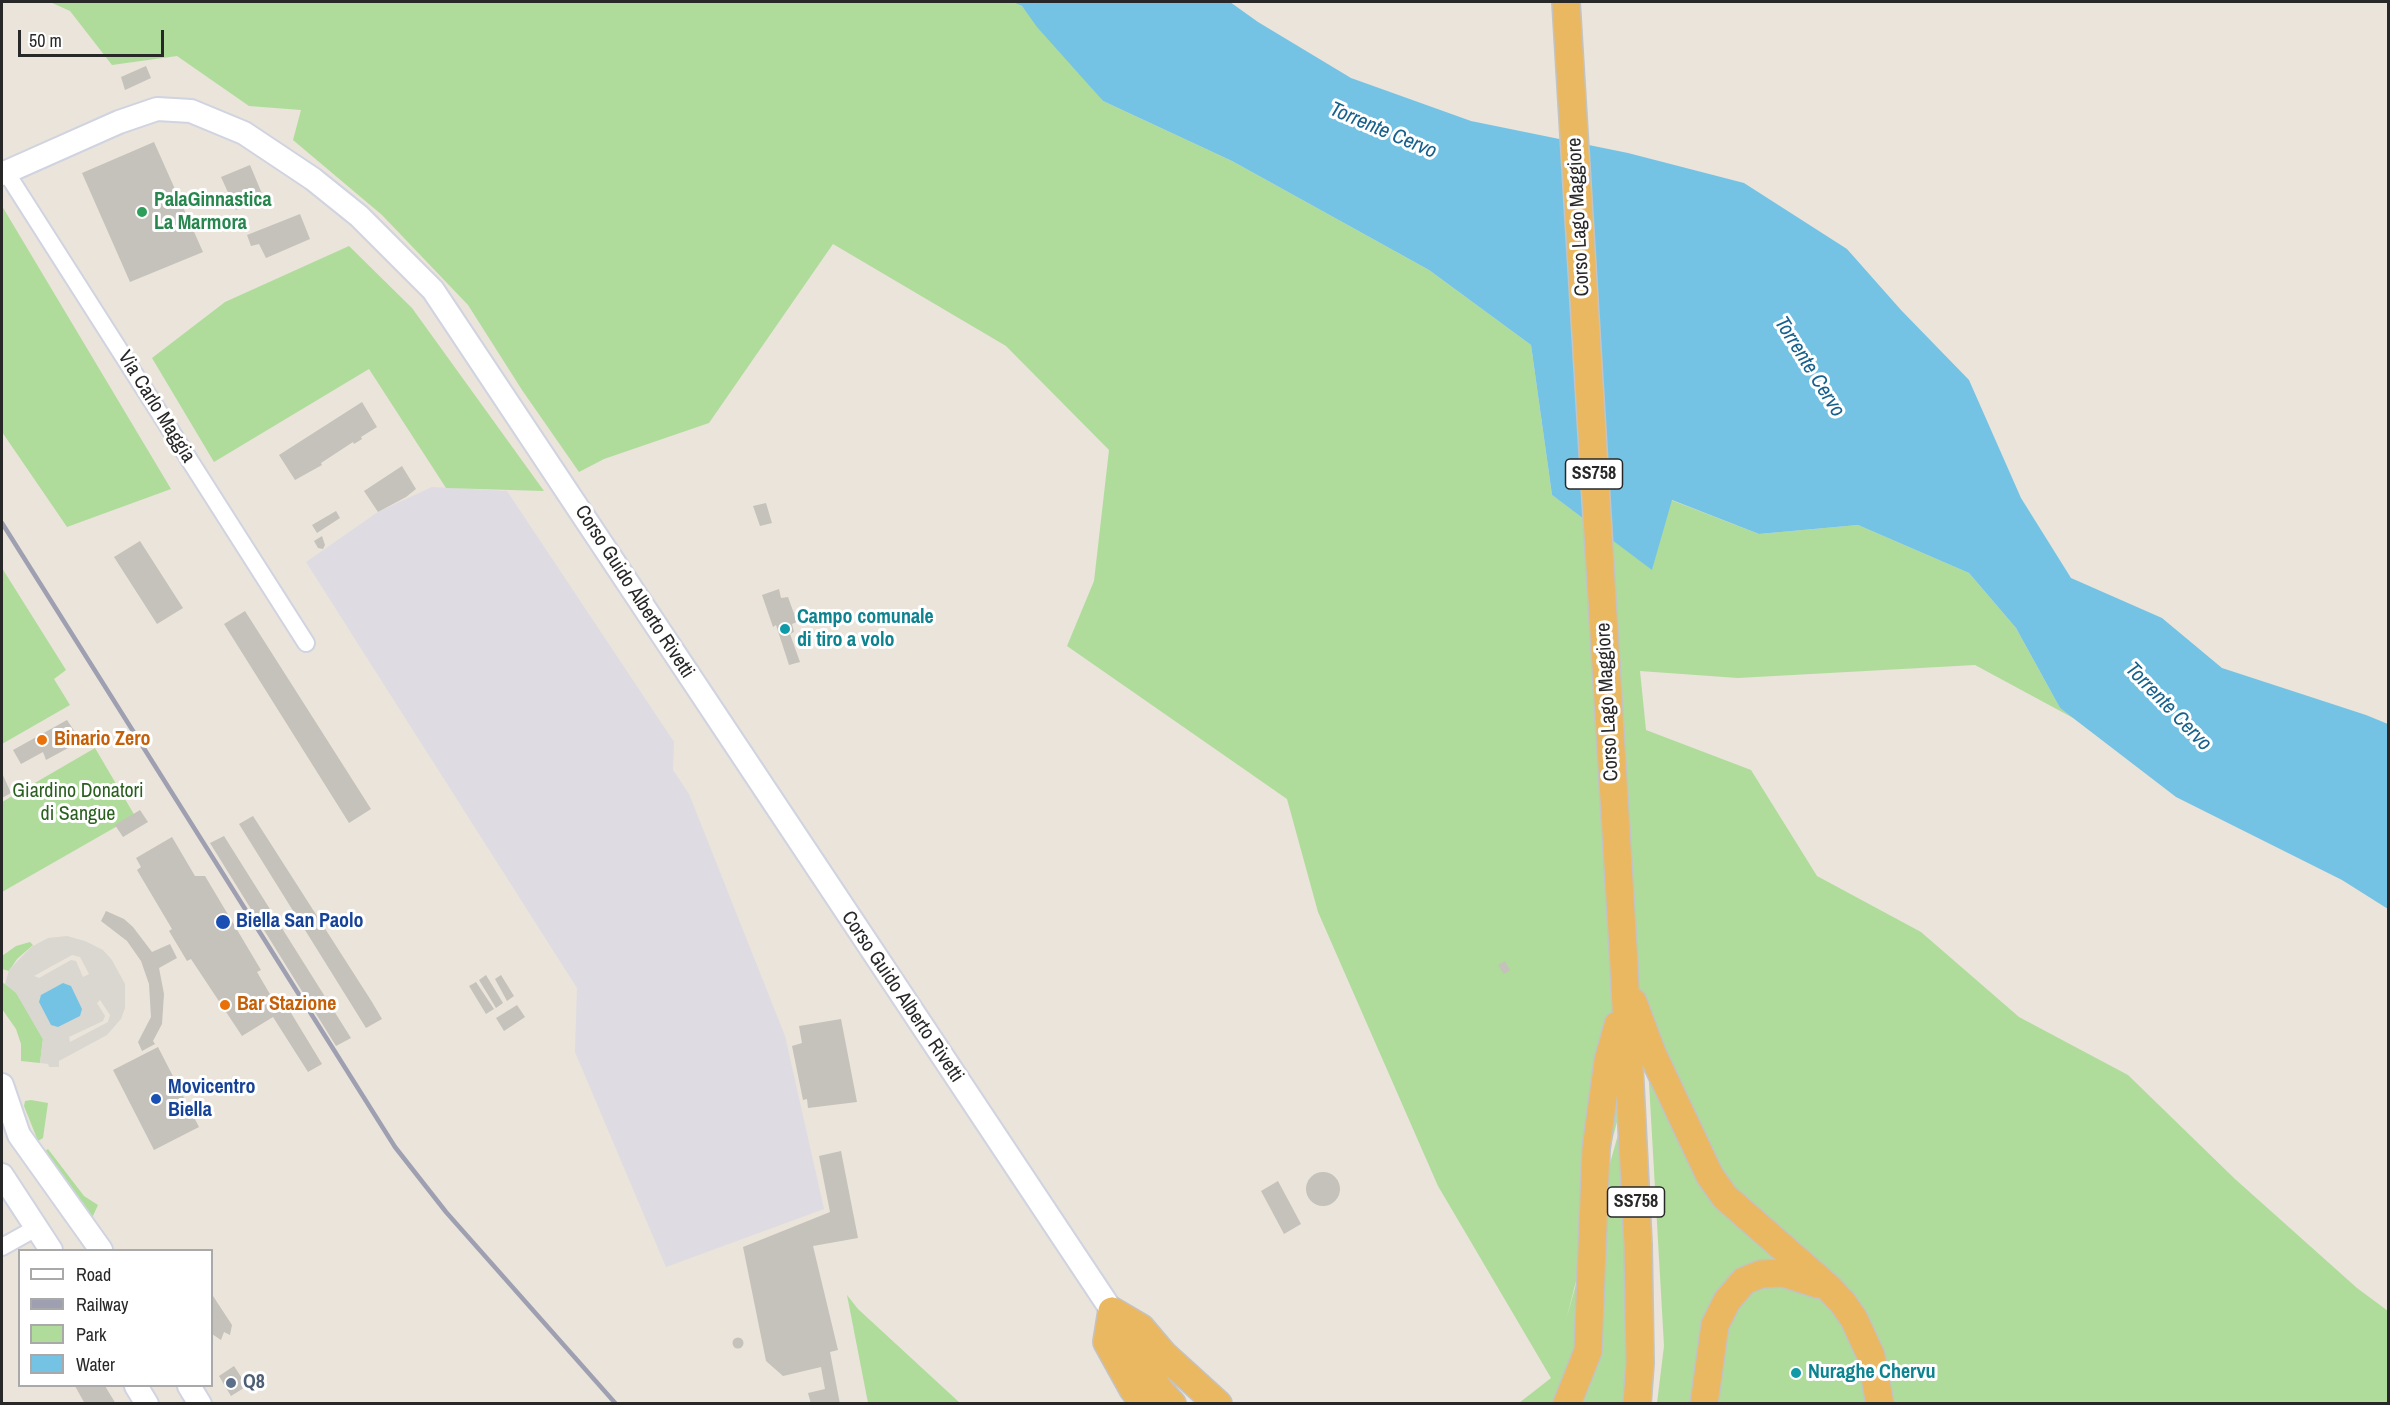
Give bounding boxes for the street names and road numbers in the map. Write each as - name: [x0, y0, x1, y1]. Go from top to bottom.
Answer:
- street label: Corso Lago Maggiore: [1563, 137, 1595, 297]
- street label: Via Carlo Maggia: [112, 347, 200, 467]
- road number: SS758: [1566, 459, 1622, 489]
- street label: Corso Guido Alberto Rivetti: [569, 501, 699, 683]
- street label: Corso Lago Maggiore: [1592, 622, 1624, 782]
- street label: Corso Guido Alberto Rivetti: [836, 907, 968, 1087]
- road number: SS758: [1608, 1187, 1664, 1217]

